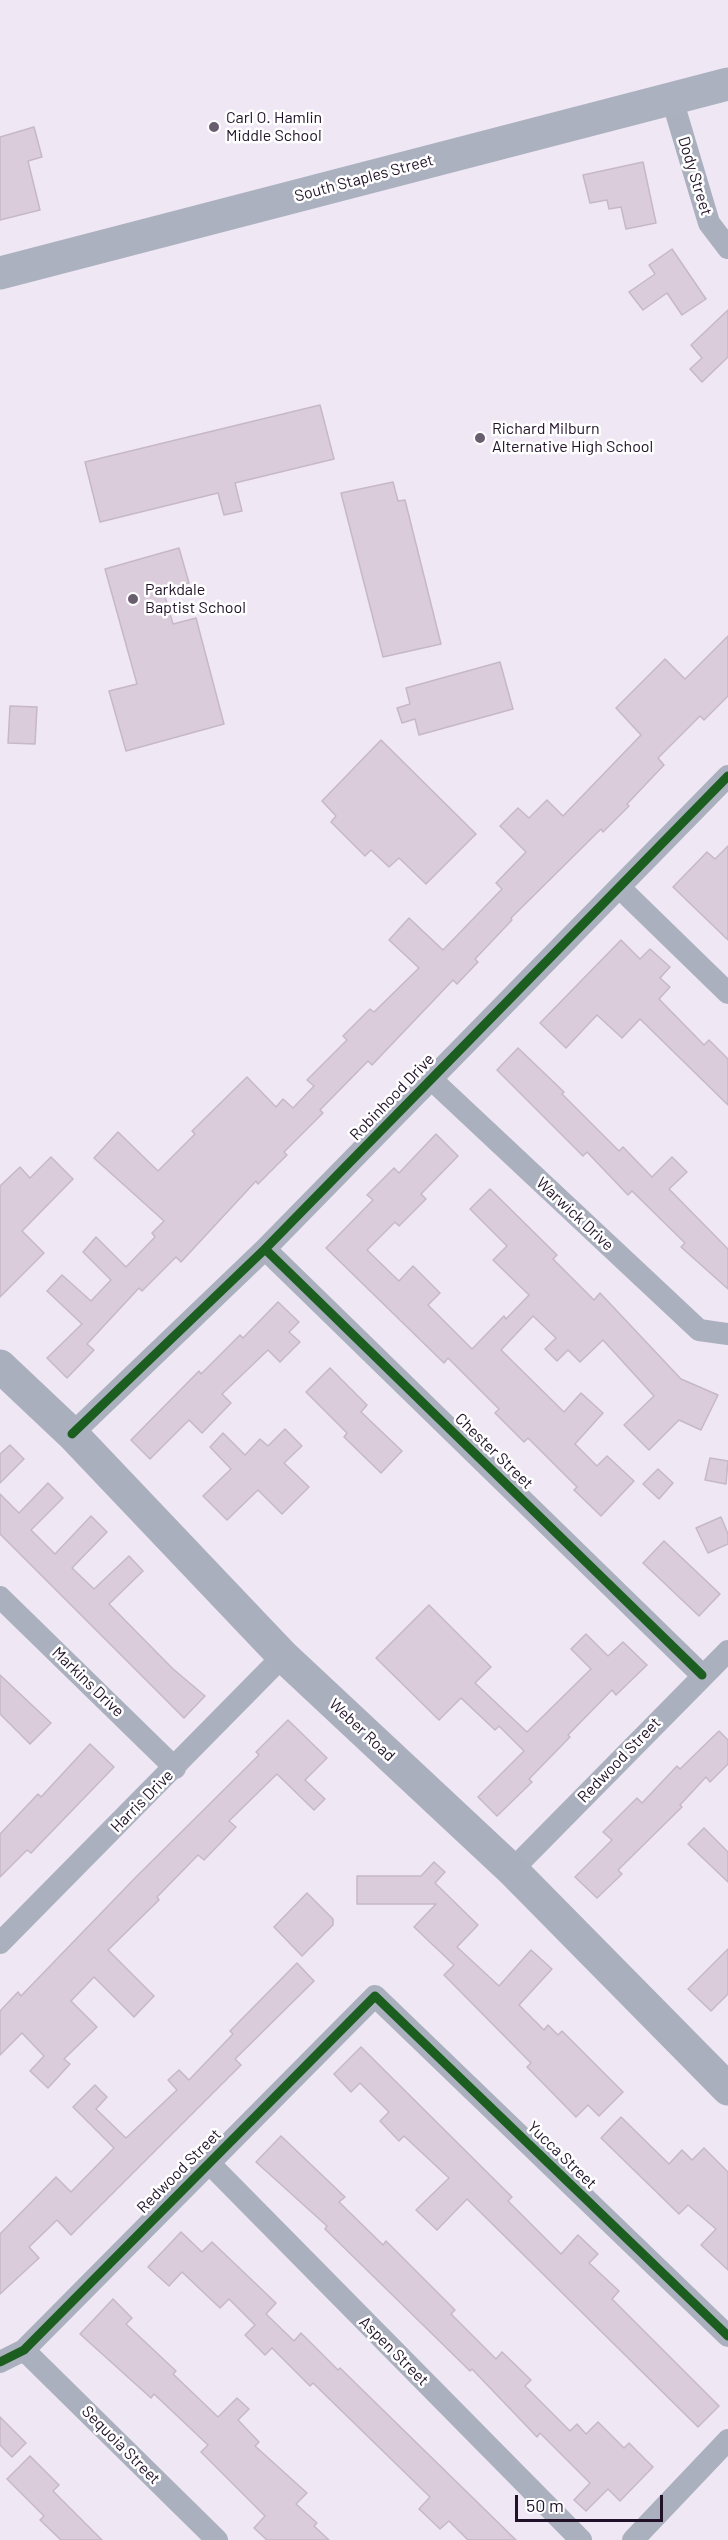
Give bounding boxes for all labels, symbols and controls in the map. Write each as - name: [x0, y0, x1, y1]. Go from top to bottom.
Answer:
- place label: Carl O. Hamlin Middle School: [226, 108, 322, 146]
- marker: Carl O. Hamlin Middle School: [207, 120, 221, 134]
- street label: Dody Street: [674, 134, 716, 218]
- street label: South Staples Street: [292, 150, 436, 206]
- place label: Richard Milburn Alternative High School: [492, 419, 653, 457]
- marker: Richard Milburn Alternative High School: [473, 431, 487, 445]
- place label: Parkdale Baptist School: [145, 580, 246, 618]
- marker: Parkdale Baptist School: [126, 592, 140, 606]
- street label: Robinhood Drive: [346, 1050, 438, 1144]
- street label: Warwick Drive: [532, 1173, 618, 1255]
- street label: Chester Street: [451, 1409, 537, 1493]
- street label: Markins Drive: [48, 1643, 128, 1721]
- street label: Weber Road: [325, 1695, 399, 1765]
- street label: Redwood Street: [573, 1713, 665, 1807]
- street label: Harris Drive: [107, 1766, 177, 1836]
- street label: Yucca Street: [523, 2117, 601, 2193]
- street label: Redwood Street: [133, 2125, 225, 2217]
- street label: Aspen Street: [355, 2312, 433, 2390]
- street label: Sequoia Street: [78, 2402, 164, 2488]
- scale bar: [518, 2483, 666, 2521]
- text: 50 m: [526, 2494, 564, 2516]

